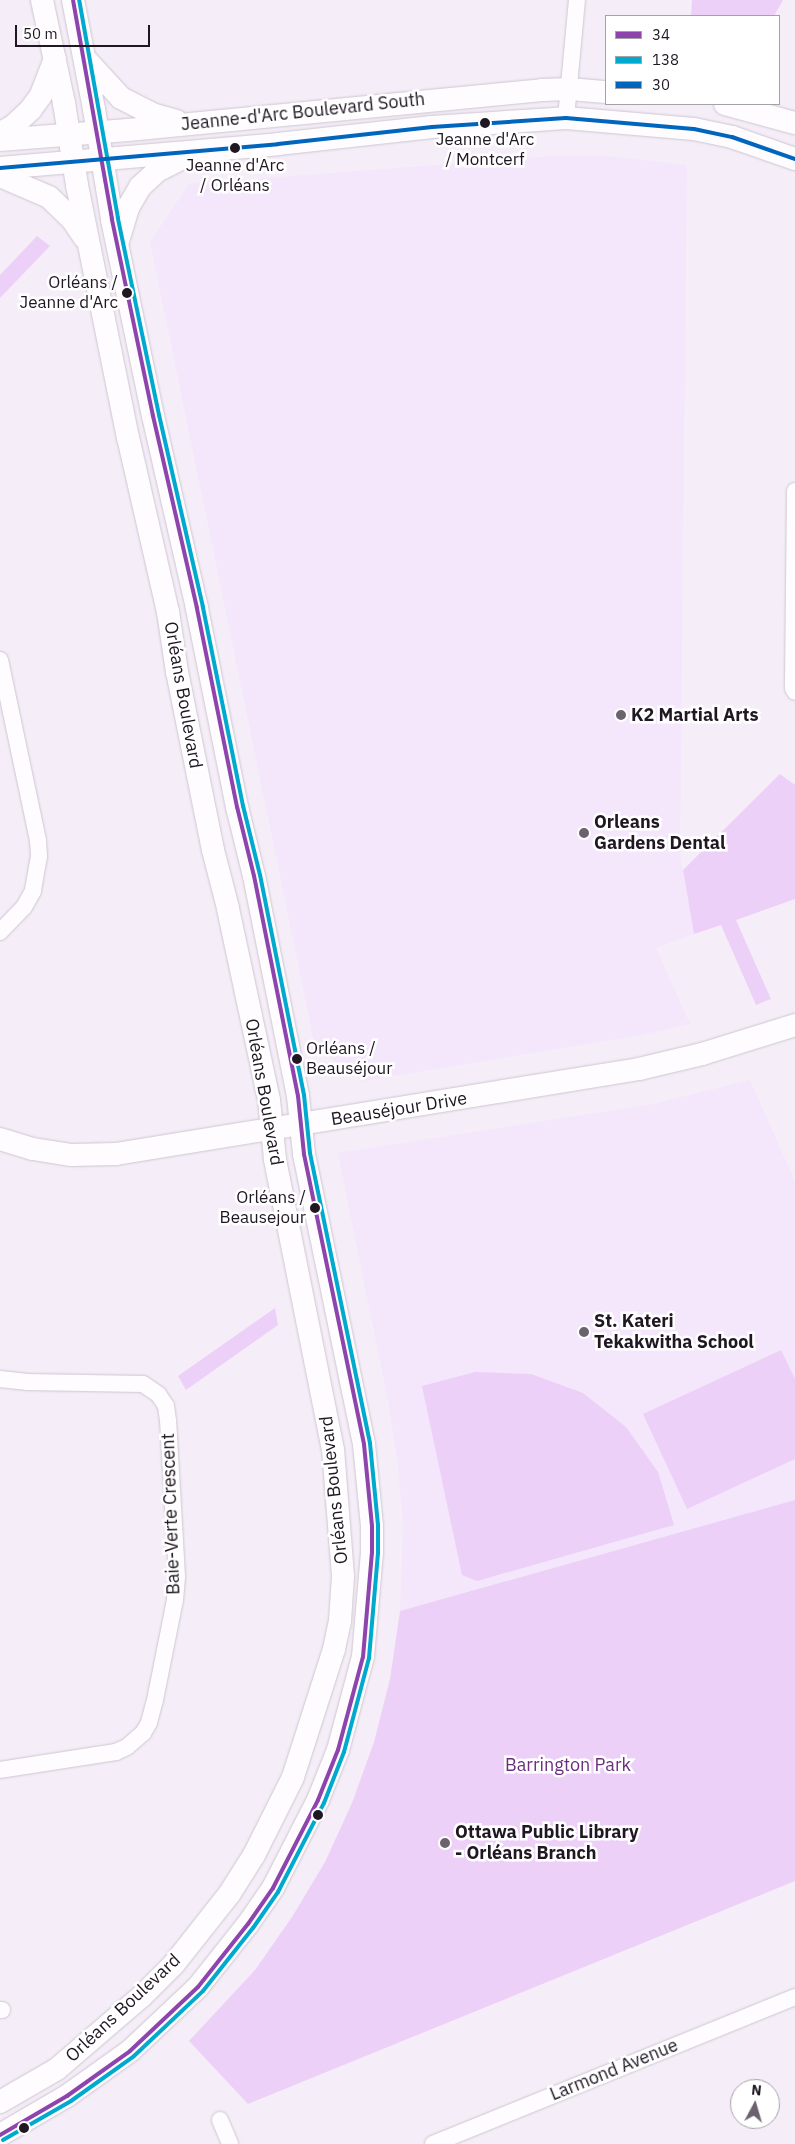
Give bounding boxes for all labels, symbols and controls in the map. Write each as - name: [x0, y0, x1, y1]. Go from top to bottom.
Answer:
- scale bar: [18, 15, 152, 47]
- legend: [605, 15, 780, 105]
- text: 50 m: [23, 24, 58, 43]
- text: 34: [652, 25, 670, 44]
- text: 138: [652, 50, 679, 69]
- text: 30: [652, 75, 670, 94]
- street label: Jeanne-d'Arc Boulevard South: [180, 88, 426, 136]
- marker: Jeanne d'Arc / Montcerf: [480, 118, 490, 128]
- place label: Jeanne d'Arc / Montcerf: [436, 130, 534, 170]
- marker: Jeanne d'Arc / Orléans: [230, 143, 240, 153]
- place label: Jeanne d'Arc / Orléans: [186, 156, 284, 196]
- place label: Orléans / Jeanne d'Arc: [20, 273, 118, 313]
- marker: Orléans / Jeanne d'Arc: [122, 288, 132, 298]
- street label: Orléans Boulevard: [159, 620, 207, 770]
- place label: K2 Martial Arts: [631, 704, 759, 726]
- marker: K2 Martial Arts: [615, 709, 627, 721]
- place label: Orleans Gardens Dental: [594, 812, 725, 854]
- marker: Orleans Gardens Dental: [578, 827, 590, 839]
- street label: Orléans Boulevard: [240, 1017, 288, 1167]
- place label: Orléans / Beauséjour: [306, 1039, 392, 1079]
- marker: Orléans / Beauséjour: [292, 1054, 302, 1064]
- street label: Beauséjour Drive: [329, 1088, 469, 1130]
- place label: Orléans / Beausejour: [220, 1188, 306, 1228]
- marker: Orléans / Beausejour: [310, 1203, 320, 1213]
- place label: St. Kateri Tekakwitha School: [594, 1311, 754, 1354]
- marker: St. Kateri Tekakwitha School: [578, 1326, 590, 1338]
- street label: Orléans Boulevard: [315, 1415, 353, 1565]
- street label: Baie-Verte Crescent: [157, 1433, 185, 1595]
- park label: Barrington Park: [505, 1754, 631, 1776]
- unlabelled marker: [313, 1810, 323, 1820]
- place label: Ottawa Public Library - Orléans Branch: [455, 1822, 639, 1865]
- marker: Ottawa Public Library - Orléans Branch: [439, 1837, 451, 1849]
- street label: Orléans Boulevard: [61, 1949, 185, 2067]
- street label: Larmond Avenue: [547, 2035, 681, 2105]
- north arrow: [730, 2079, 780, 2129]
- text: N: [750, 2081, 762, 2100]
- unlabelled marker: [19, 2123, 29, 2133]

